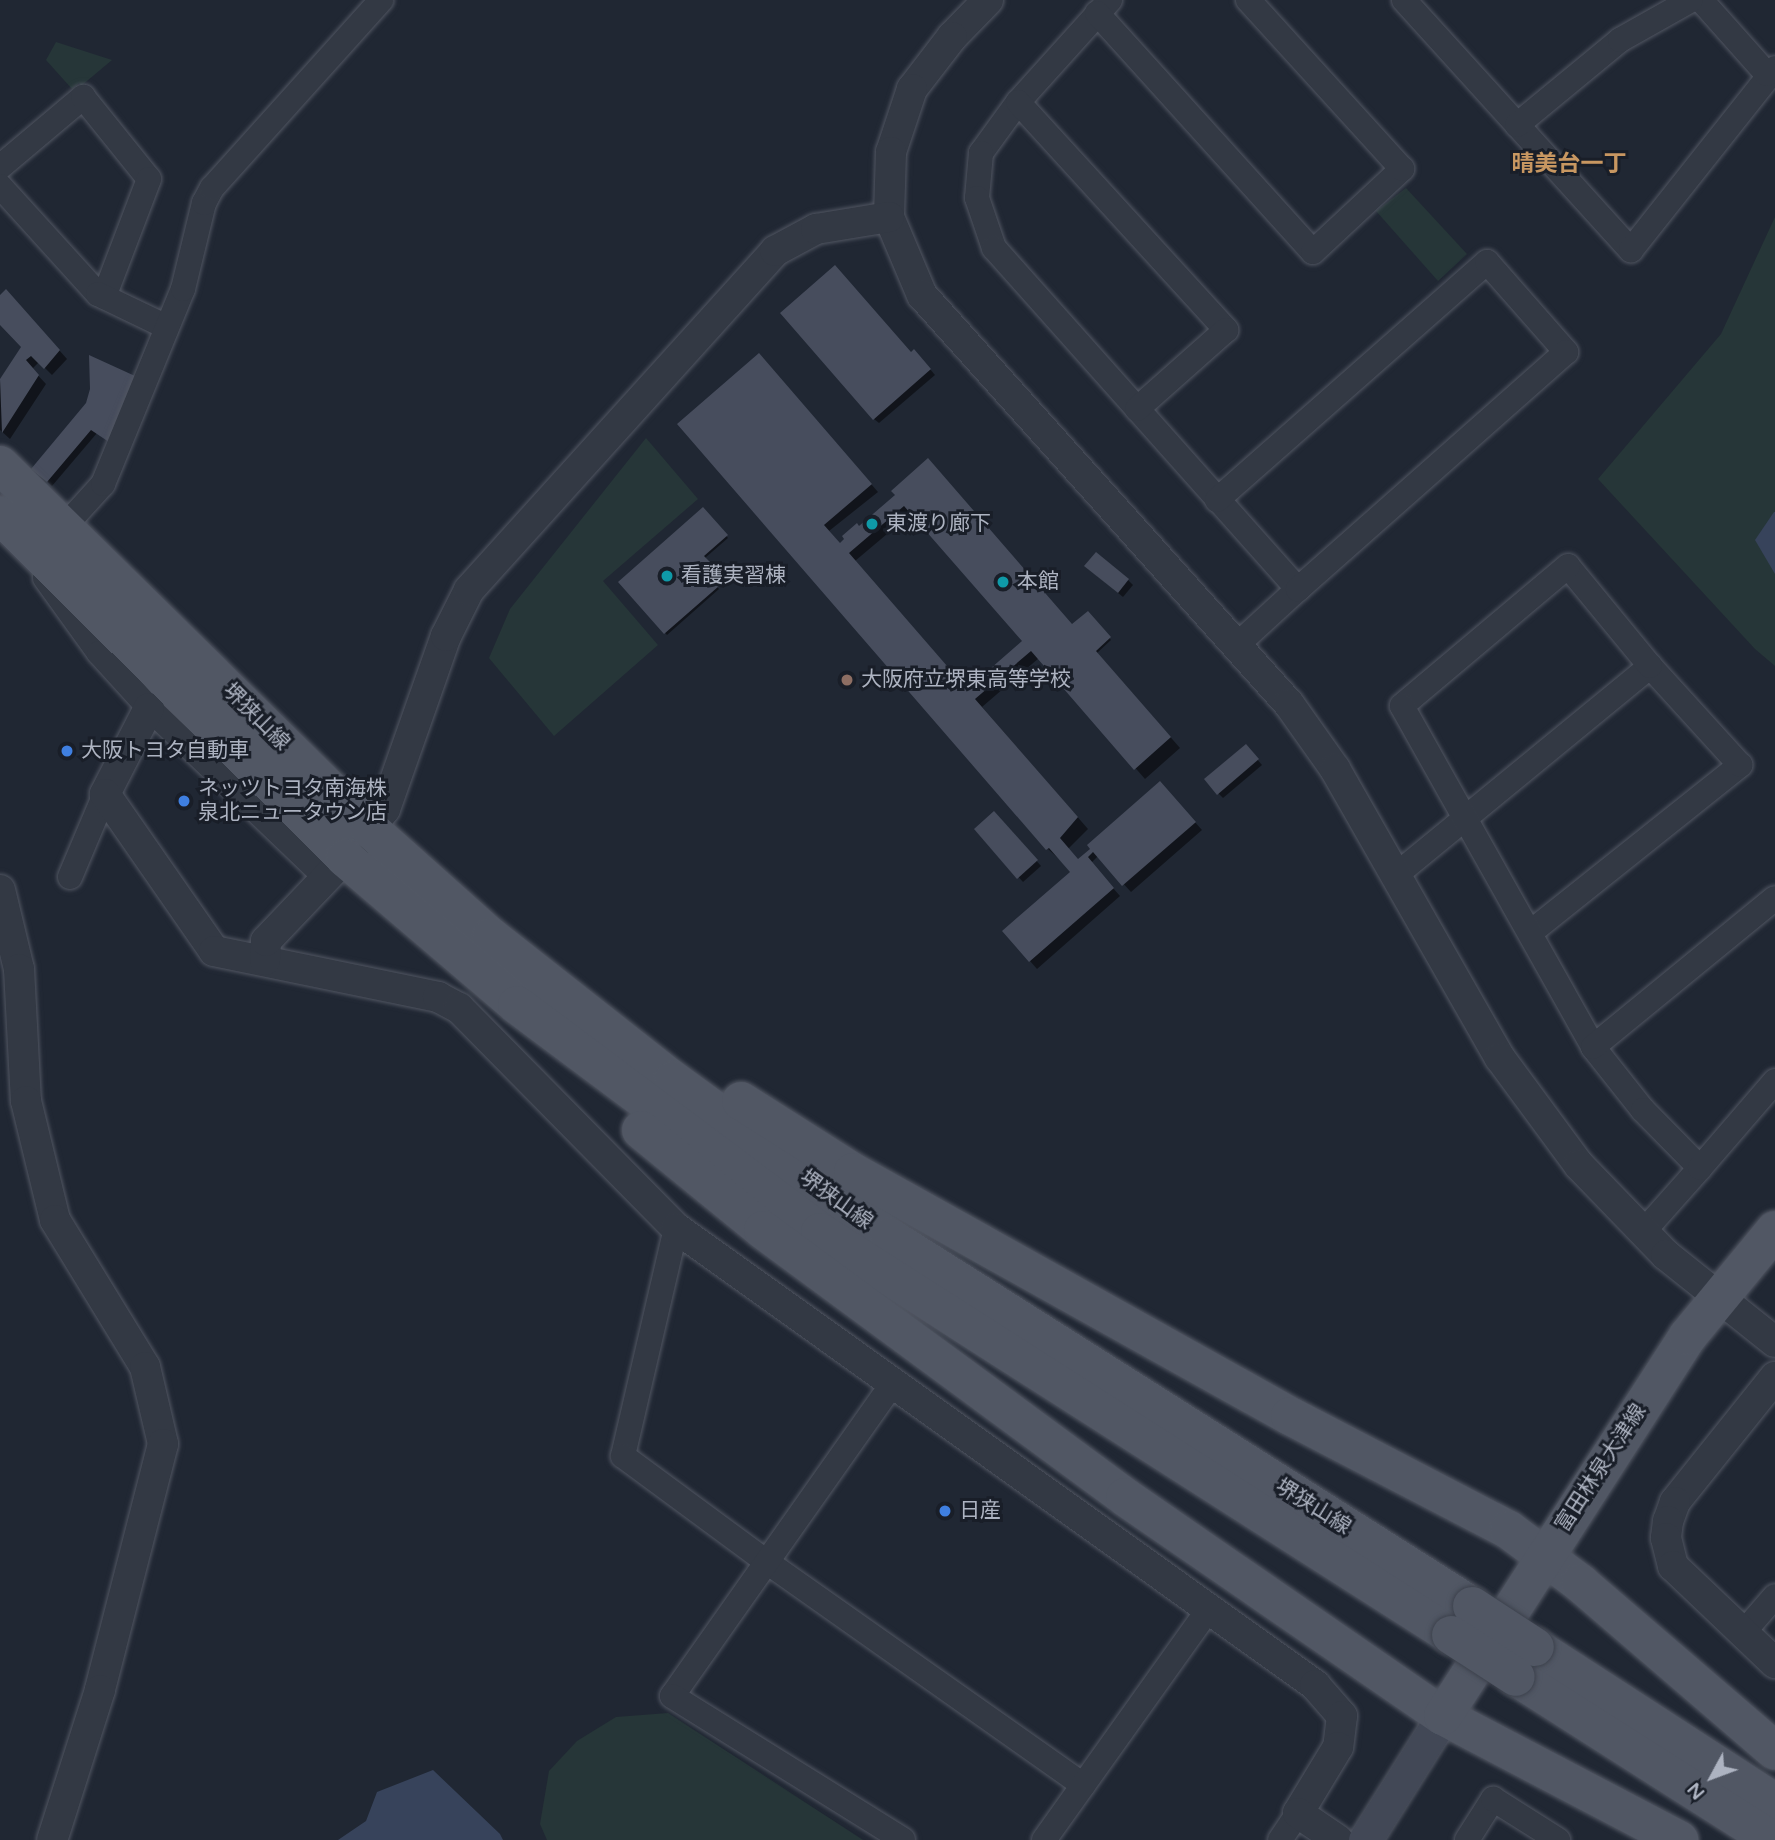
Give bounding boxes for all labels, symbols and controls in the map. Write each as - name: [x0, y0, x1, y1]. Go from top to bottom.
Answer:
- district label: 晴美台一丁: [1512, 150, 1626, 178]
- place label: 東渡り廊下: [886, 511, 991, 537]
- marker: 東渡り廊下: [864, 516, 880, 532]
- place label: 看護実習棟: [681, 563, 786, 589]
- marker: 看護実習棟: [659, 568, 675, 584]
- place label: 本館: [1017, 569, 1059, 595]
- marker: 本館: [995, 574, 1011, 590]
- place label: 大阪府立堺東高等学校: [861, 667, 1071, 693]
- marker: 大阪府立堺東高等学校: [839, 672, 855, 688]
- street label: 堺狭山線: [217, 678, 295, 756]
- place label: 大阪トヨタ自動車: [81, 738, 249, 764]
- marker: 大阪トヨタ自動車: [59, 743, 75, 759]
- place label: ネッツトヨタ南海株 泉北ニュータウン店: [198, 776, 387, 826]
- marker: ネッツトヨタ南海株 泉北ニュータウン店: [176, 793, 192, 809]
- street label: 堺狭山線: [795, 1165, 877, 1235]
- street label: 富田林泉大津線: [1550, 1399, 1652, 1537]
- street label: 堺狭山線: [1271, 1474, 1355, 1540]
- place label: 日産: [959, 1498, 1001, 1524]
- marker: 日産: [937, 1503, 953, 1519]
- north arrow: [1677, 1742, 1747, 1812]
- text: N: [1683, 1778, 1709, 1804]

